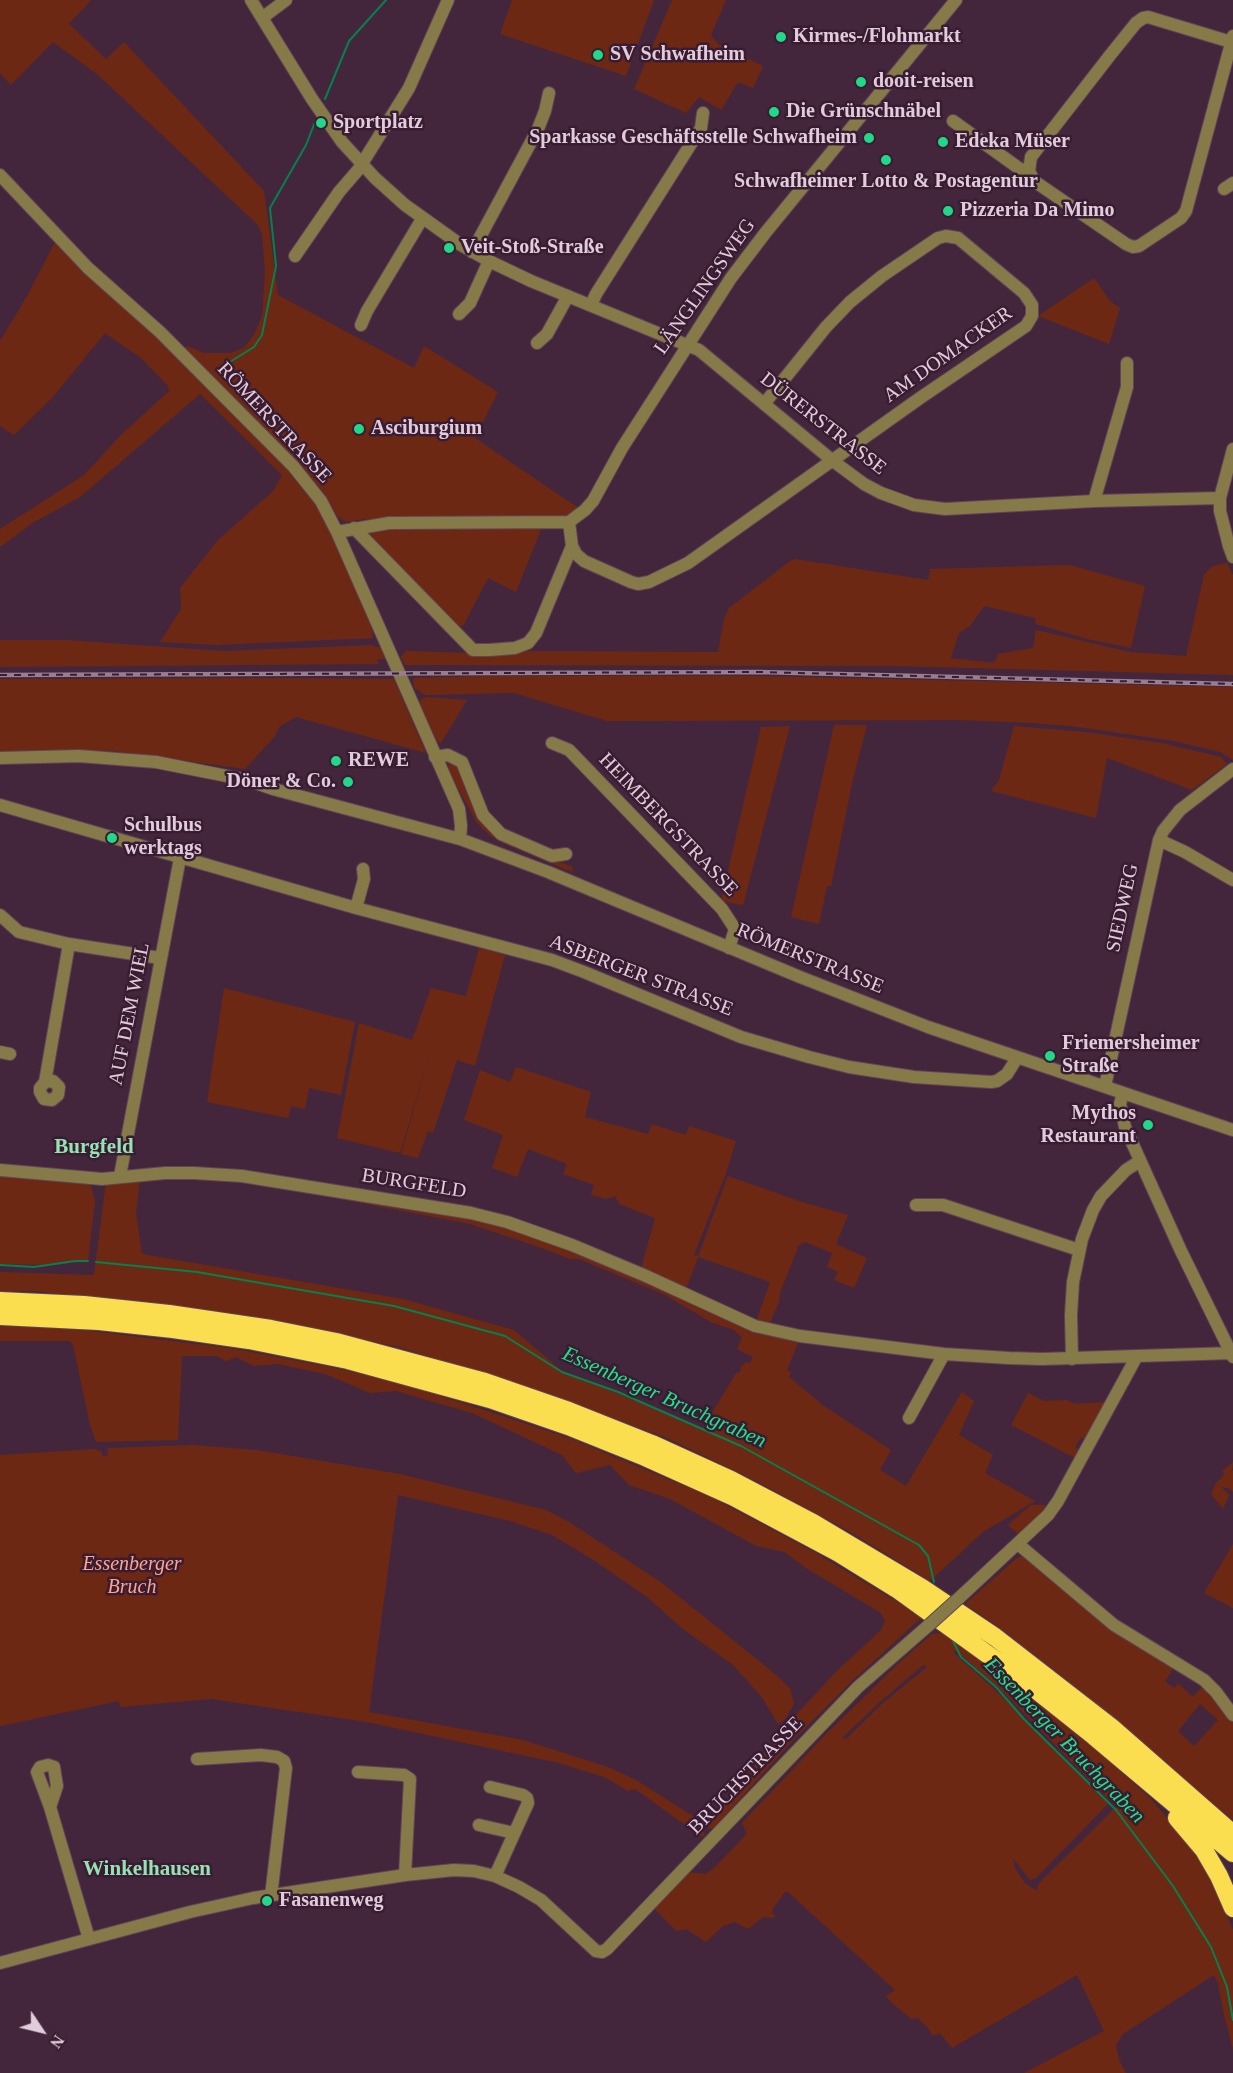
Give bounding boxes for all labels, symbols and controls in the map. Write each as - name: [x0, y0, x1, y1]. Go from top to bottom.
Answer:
- place label: Kirmes-/Flohmarkt: [793, 25, 961, 49]
- marker: Kirmes-/Flohmarkt: [774, 30, 788, 44]
- place label: SV Schwafheim: [610, 43, 745, 67]
- marker: SV Schwafheim: [591, 48, 605, 62]
- place label: dooit-reisen: [873, 70, 974, 94]
- marker: dooit-reisen: [854, 75, 868, 89]
- place label: Die Grünschnäbel: [786, 100, 941, 124]
- marker: Die Grünschnäbel: [767, 105, 781, 119]
- place label: Sportplatz: [333, 111, 423, 135]
- marker: Sportplatz: [314, 116, 328, 130]
- place label: Sparkasse Geschäftsstelle Schwafheim: [529, 126, 857, 150]
- place label: Edeka Müser: [955, 130, 1070, 154]
- marker: Sparkasse Geschäftsstelle Schwafheim: [862, 131, 876, 145]
- marker: Edeka Müser: [936, 135, 950, 149]
- marker: Schwafheimer Lotto & Postagentur: [879, 153, 893, 167]
- place label: Schwafheimer Lotto & Postagentur: [734, 170, 1038, 194]
- place label: Pizzeria Da Mimo: [960, 199, 1114, 223]
- marker: Pizzeria Da Mimo: [941, 204, 955, 218]
- street label: LÄNGLINGSWEG: [649, 215, 761, 359]
- place label: Veit-Stoß-Straße: [461, 236, 604, 260]
- marker: Veit-Stoß-Straße: [442, 241, 456, 255]
- street label: AM DOMACKER: [879, 302, 1017, 408]
- street label: RÖMERSTRASSE: [212, 358, 336, 488]
- street label: DÜRERSTRASSE: [755, 367, 891, 481]
- place label: Asciburgium: [371, 417, 482, 441]
- marker: Asciburgium: [352, 422, 366, 436]
- street label: HEIMBERGSTRASSE: [593, 748, 743, 902]
- place label: REWE: [348, 749, 409, 773]
- marker: REWE: [329, 754, 343, 768]
- place label: Döner & Co.: [227, 770, 336, 794]
- marker: Döner & Co.: [341, 775, 355, 789]
- place label: Schulbus werktags: [124, 814, 202, 861]
- marker: Schulbus werktags: [105, 831, 119, 845]
- street label: SIEDWEG: [1102, 861, 1144, 955]
- street label: RÖMERSTRASSE: [733, 919, 887, 999]
- street label: ASBERGER STRASSE: [546, 930, 736, 1022]
- street label: AUF DEM WIEL: [104, 941, 156, 1087]
- place label: Friemersheimer Straße: [1062, 1032, 1200, 1079]
- marker: Friemersheimer Straße: [1043, 1049, 1057, 1063]
- place label: Mythos Restaurant: [1040, 1102, 1136, 1149]
- marker: Mythos Restaurant: [1141, 1118, 1155, 1132]
- district label: Burgfeld: [54, 1135, 134, 1161]
- street label: BURGFELD: [360, 1164, 468, 1204]
- water label: Essenberger Bruchgraben: [558, 1342, 770, 1454]
- park label: Essenberger Bruch: [82, 1553, 182, 1600]
- water label: Essenberger Bruchgraben: [978, 1653, 1150, 1829]
- street label: BRUCHSTRASSE: [684, 1712, 808, 1840]
- district label: Winkelhausen: [83, 1857, 211, 1883]
- place label: Fasanenweg: [279, 1889, 383, 1913]
- marker: Fasanenweg: [260, 1894, 274, 1908]
- north arrow: [12, 2001, 72, 2061]
- text: N: [47, 2032, 67, 2051]

